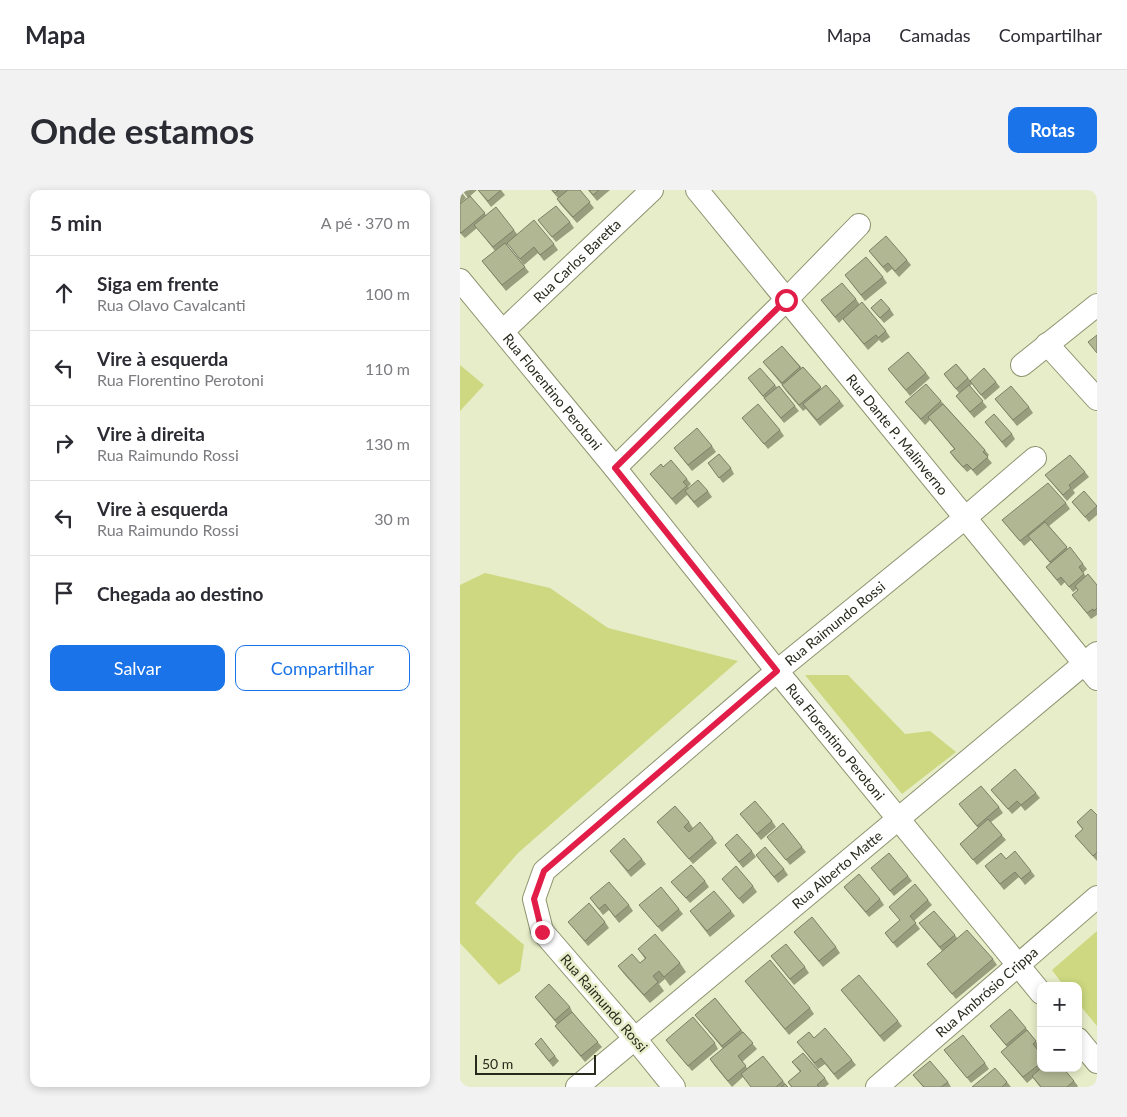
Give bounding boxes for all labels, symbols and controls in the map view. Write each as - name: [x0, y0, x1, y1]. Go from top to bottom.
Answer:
- text: Mapa: [25, 20, 85, 49]
- text: Mapa: [827, 24, 871, 46]
- text: Camadas: [899, 24, 971, 46]
- text: Compartilhar: [999, 24, 1102, 46]
- button: Rotas: [1008, 107, 1097, 153]
- text: Onde estamos: [30, 109, 254, 151]
- text: 5 min: [50, 210, 102, 235]
- text: A pé · 370 m: [321, 213, 410, 232]
- street label: Rua Carlos Baretta: [530, 215, 624, 306]
- text: Siga em frente: [97, 272, 219, 295]
- icon: ahead: [50, 279, 78, 307]
- text: 100 m: [365, 284, 410, 303]
- route start: [775, 289, 798, 312]
- text: Rua Olavo Cavalcanti: [97, 295, 246, 314]
- street label: Rua Florentino Perotoni: [500, 330, 606, 453]
- text: Vire à esquerda: [97, 347, 228, 370]
- icon: left: [50, 354, 78, 382]
- text: 110 m: [365, 359, 410, 378]
- text: Rua Florentino Perotoni: [97, 370, 264, 389]
- street label: Rua Dante P. Malinverno: [843, 370, 952, 498]
- text: Vire à direita: [97, 422, 205, 445]
- icon: right: [50, 429, 78, 457]
- text: 130 m: [365, 434, 410, 453]
- text: Rua Raimundo Rossi: [97, 445, 239, 464]
- text: Vire à esquerda: [97, 497, 228, 520]
- icon: left: [50, 504, 78, 532]
- text: 30 m: [374, 509, 410, 528]
- text: Rua Raimundo Rossi: [97, 520, 239, 539]
- street label: Rua Raimundo Rossi: [781, 578, 888, 669]
- icon: arrive: [50, 579, 78, 607]
- text: Chegada ao destino: [97, 582, 263, 605]
- button: Salvar: [50, 645, 225, 691]
- button: Compartilhar: [235, 645, 410, 691]
- street label: Rua Florentino Perotoni: [783, 680, 888, 803]
- street label: Rua Alberto Matte: [788, 827, 886, 912]
- route end: [531, 921, 554, 944]
- street label: Rua Ambrósio Crippa: [932, 943, 1041, 1041]
- street label: Rua Raimundo Rossi: [557, 950, 651, 1055]
- map controls: [1037, 982, 1082, 1072]
- button: +: [1037, 982, 1082, 1027]
- button: −: [1037, 1027, 1082, 1072]
- scale bar: [475, 1052, 596, 1075]
- text: 50 m: [482, 1055, 513, 1072]

